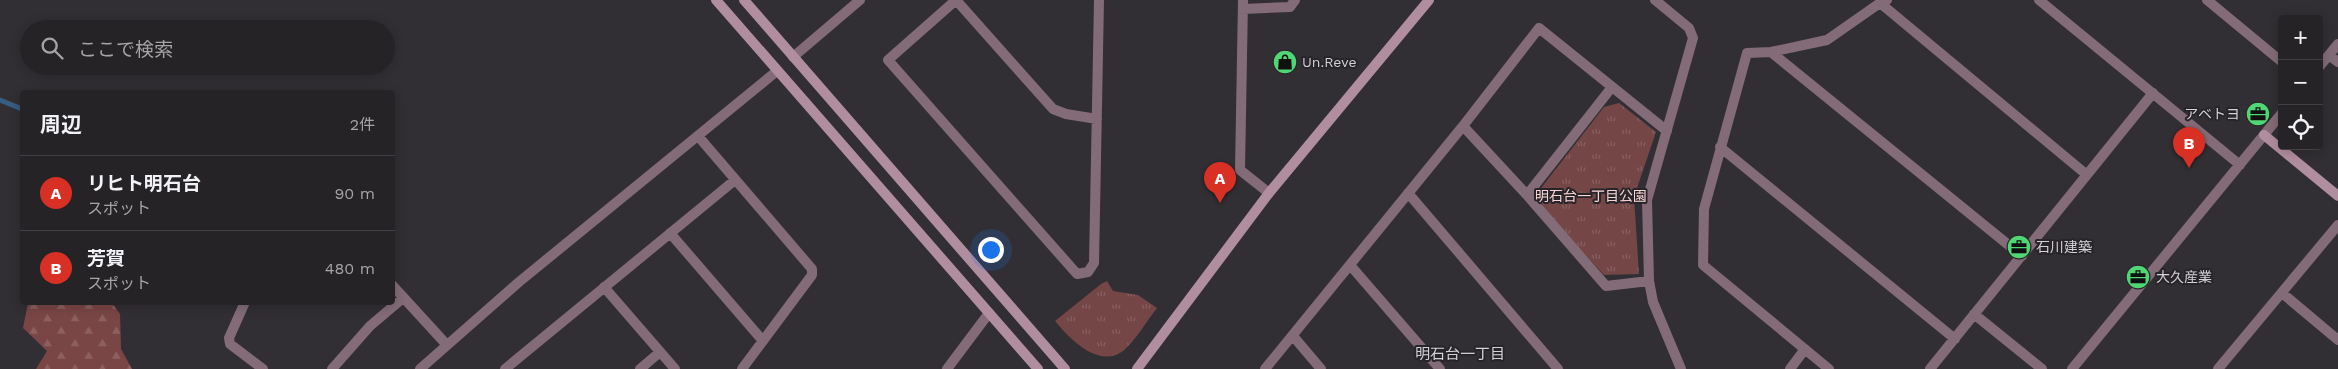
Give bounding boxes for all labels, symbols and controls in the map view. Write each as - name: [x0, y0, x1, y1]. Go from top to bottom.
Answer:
- map controls: [2278, 15, 2323, 150]
- button: +: [2278, 15, 2323, 60]
- search box: [20, 20, 395, 75]
- icon: search: [38, 34, 66, 62]
- text: ここで検索: [78, 38, 173, 61]
- shop icon: Un.Reve: [1272, 49, 1298, 75]
- place label: Un.Reve: [1302, 54, 1357, 70]
- button: −: [2278, 60, 2323, 105]
- office icon: アベトヨ: [2245, 101, 2271, 127]
- button: locate: [2278, 105, 2323, 150]
- place label: アベトヨ: [2184, 106, 2240, 122]
- text: 周辺: [40, 112, 82, 137]
- text: 2件: [350, 115, 375, 134]
- pin: B: [2173, 127, 2205, 168]
- pin: A: [1204, 162, 1236, 203]
- text: リヒト明石台: [87, 172, 201, 195]
- text: A: [51, 184, 61, 203]
- text: 90 m: [334, 184, 375, 203]
- park label: 明石台一丁目公園: [1535, 188, 1647, 204]
- text: スポット: [87, 199, 151, 218]
- office icon: 石川建築: [2006, 234, 2032, 260]
- your location: [978, 237, 1004, 263]
- place label: 石川建築: [2036, 239, 2092, 255]
- text: 芳賀: [87, 247, 125, 270]
- text: B: [51, 259, 61, 278]
- text: 480 m: [325, 259, 375, 278]
- office icon: 大久産業: [2125, 264, 2151, 290]
- place label: 大久産業: [2156, 269, 2212, 285]
- text: スポット: [87, 274, 151, 293]
- district label: 明石台一丁目: [1415, 345, 1505, 363]

